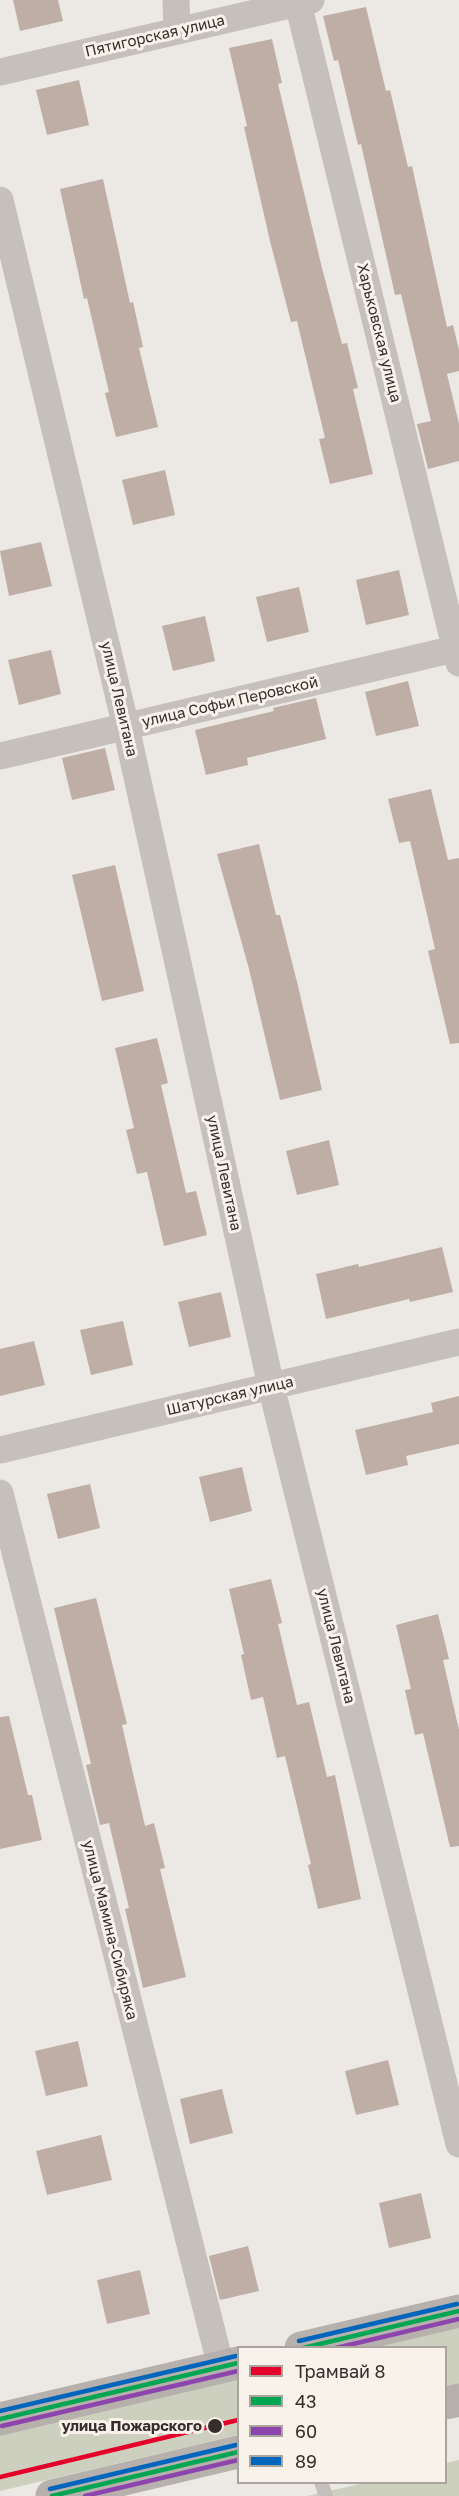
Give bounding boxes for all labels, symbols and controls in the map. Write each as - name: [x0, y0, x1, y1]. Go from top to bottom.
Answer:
- street label: Пятигорская улица: [83, 11, 227, 61]
- street label: Харьковская улица: [353, 262, 405, 404]
- street label: улица Левитана: [97, 640, 141, 758]
- street label: улица Софьи Перовской: [140, 673, 320, 731]
- street label: улица Левитана: [203, 1113, 245, 1233]
- street label: Шатурская улица: [165, 1373, 295, 1419]
- street label: улица Левитана: [313, 1587, 359, 1705]
- street label: улица Мамина-Сибиряка: [79, 1838, 141, 2022]
- legend: [237, 2346, 447, 2484]
- text: Трамвай 8: [295, 2360, 386, 2382]
- text: 43: [295, 2390, 317, 2412]
- place label: улица Пожарского: [61, 2417, 202, 2435]
- marker: улица Пожарского: [206, 2417, 224, 2435]
- text: 60: [295, 2420, 317, 2442]
- text: 89: [295, 2450, 317, 2472]

